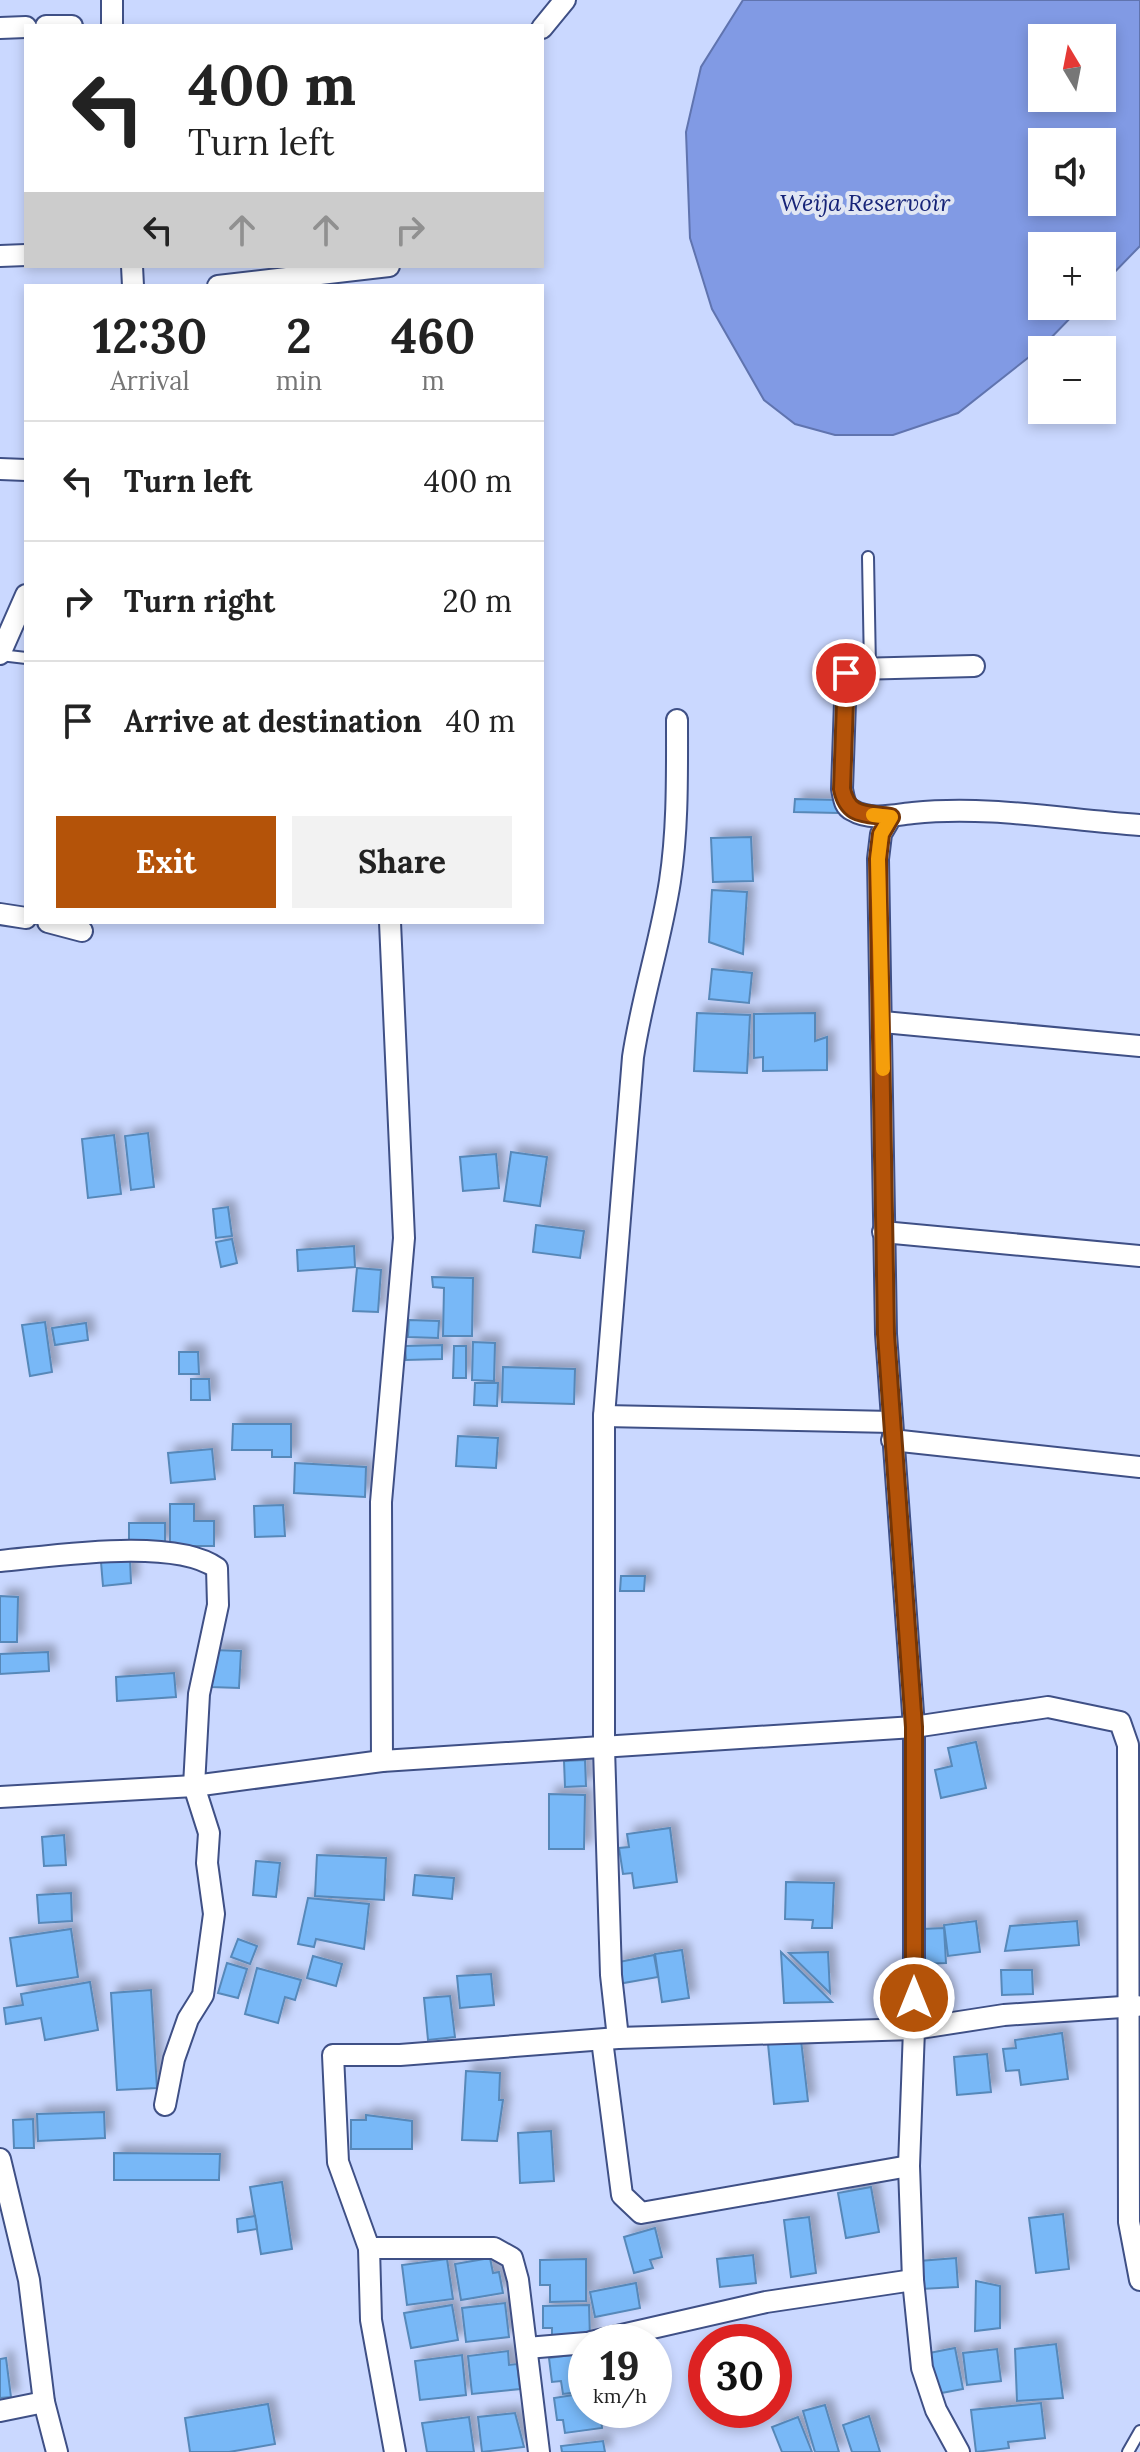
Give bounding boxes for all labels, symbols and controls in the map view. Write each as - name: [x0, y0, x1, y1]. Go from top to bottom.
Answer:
- north arrow: [1028, 24, 1116, 112]
- map controls: [1028, 24, 1116, 424]
- text: 400 m: [188, 49, 356, 120]
- icon: left: [56, 56, 160, 160]
- text: Turn left: [188, 119, 335, 165]
- button: sound: [1028, 128, 1116, 216]
- water label: Weija Reservoir: [780, 187, 950, 218]
- icon: left: [136, 208, 180, 252]
- icon: ahead: [220, 208, 264, 252]
- icon: ahead: [304, 208, 348, 252]
- icon: right: [388, 208, 432, 252]
- button: +: [1028, 232, 1116, 320]
- text: 12:30: [93, 305, 207, 366]
- text: 2: [286, 305, 312, 366]
- text: 460: [391, 305, 475, 366]
- button: −: [1028, 336, 1116, 424]
- text: Arrival: [110, 364, 190, 397]
- text: min: [276, 364, 322, 397]
- text: m: [421, 364, 445, 397]
- icon: left: [56, 459, 100, 503]
- text: Turn left: [124, 462, 252, 500]
- text: 400 m: [424, 462, 512, 500]
- icon: right: [56, 579, 100, 623]
- text: Turn right: [124, 582, 275, 620]
- text: 20 m: [443, 582, 512, 620]
- pin: [812, 639, 880, 707]
- icon: arrive: [824, 651, 868, 695]
- icon: arrive: [56, 699, 100, 743]
- text: Arrive at destination: [124, 702, 422, 740]
- text: 40 m: [446, 702, 515, 740]
- button: Exit: [56, 816, 276, 908]
- button: Share: [292, 816, 512, 908]
- position arrow: [872, 1956, 956, 2040]
- speed limit sign: 30: [688, 2324, 792, 2428]
- text: 19: [600, 2340, 640, 2391]
- text: km/h: [593, 2383, 647, 2408]

